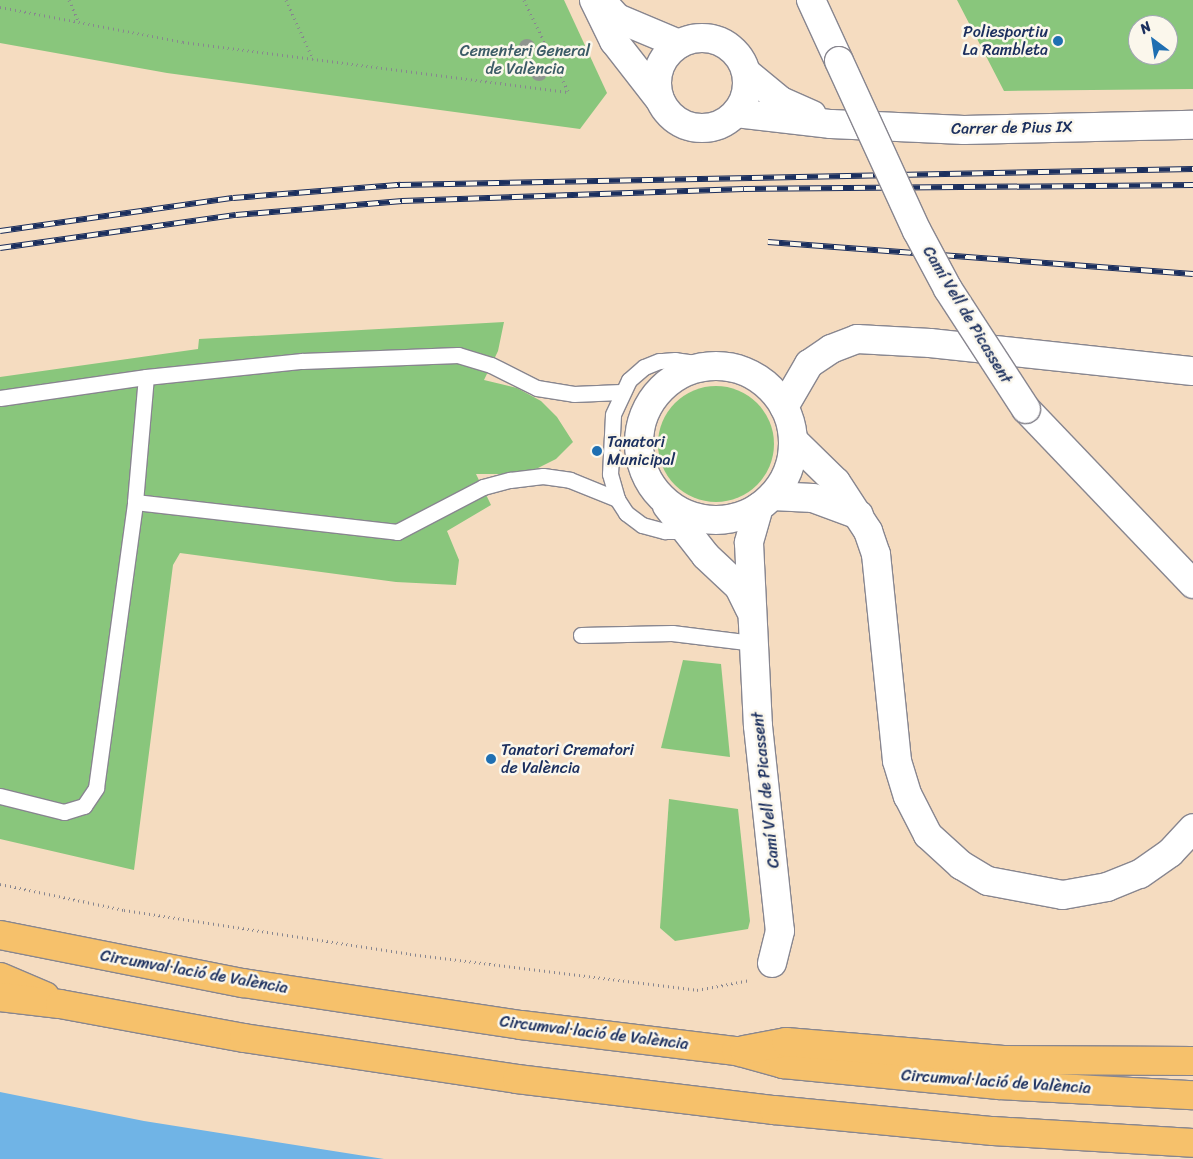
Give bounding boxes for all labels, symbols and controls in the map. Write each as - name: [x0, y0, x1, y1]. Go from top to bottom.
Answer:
- text: N: [1135, 14, 1156, 41]
- north arrow: [1128, 15, 1178, 65]
- place label: Poliesportiu La Rambleta: [962, 22, 1048, 60]
- marker: Poliesportiu La Rambleta: [1052, 35, 1064, 47]
- park label: Cementeri General de València: [460, 41, 590, 79]
- street label: Carrer de Pius IX: [951, 117, 1073, 139]
- street label: Camí Vell de Picassent: [918, 243, 1016, 387]
- place label: Tanatori Municipal: [607, 432, 675, 470]
- marker: Tanatori Municipal: [591, 445, 603, 457]
- street label: Camí Vell de Picassent: [748, 711, 784, 869]
- place label: Tanatori Crematori de València: [501, 740, 634, 778]
- marker: Tanatori Crematori de València: [485, 753, 497, 765]
- street label: Circumval·lació de València: [99, 946, 289, 998]
- street label: Circumval·lació de València: [498, 1012, 690, 1054]
- street label: Circumval·lació de València: [900, 1066, 1092, 1098]

